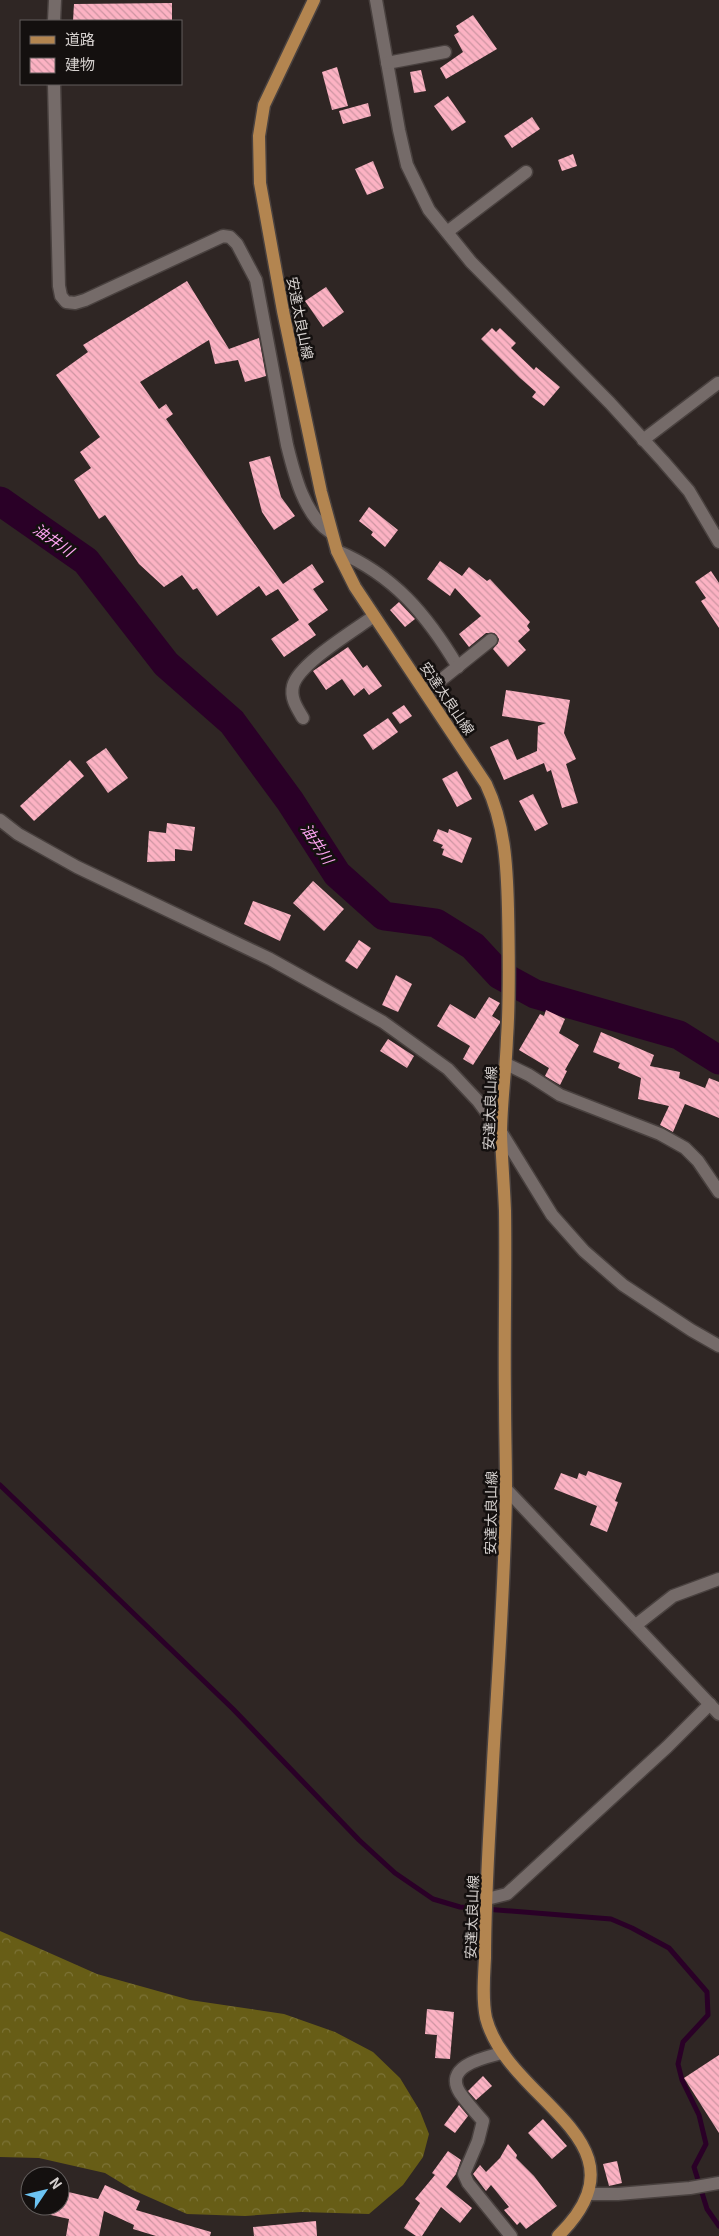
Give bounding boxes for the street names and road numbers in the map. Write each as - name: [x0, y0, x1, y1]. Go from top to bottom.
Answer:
- street label: 安達太良山線: [283, 275, 319, 361]
- street label: 安達太良山線: [416, 658, 480, 738]
- street label: 安達太良山線: [478, 1066, 500, 1150]
- street label: 安達太良山線: [479, 1471, 501, 1555]
- street label: 安達太良山線: [460, 1875, 482, 1959]

